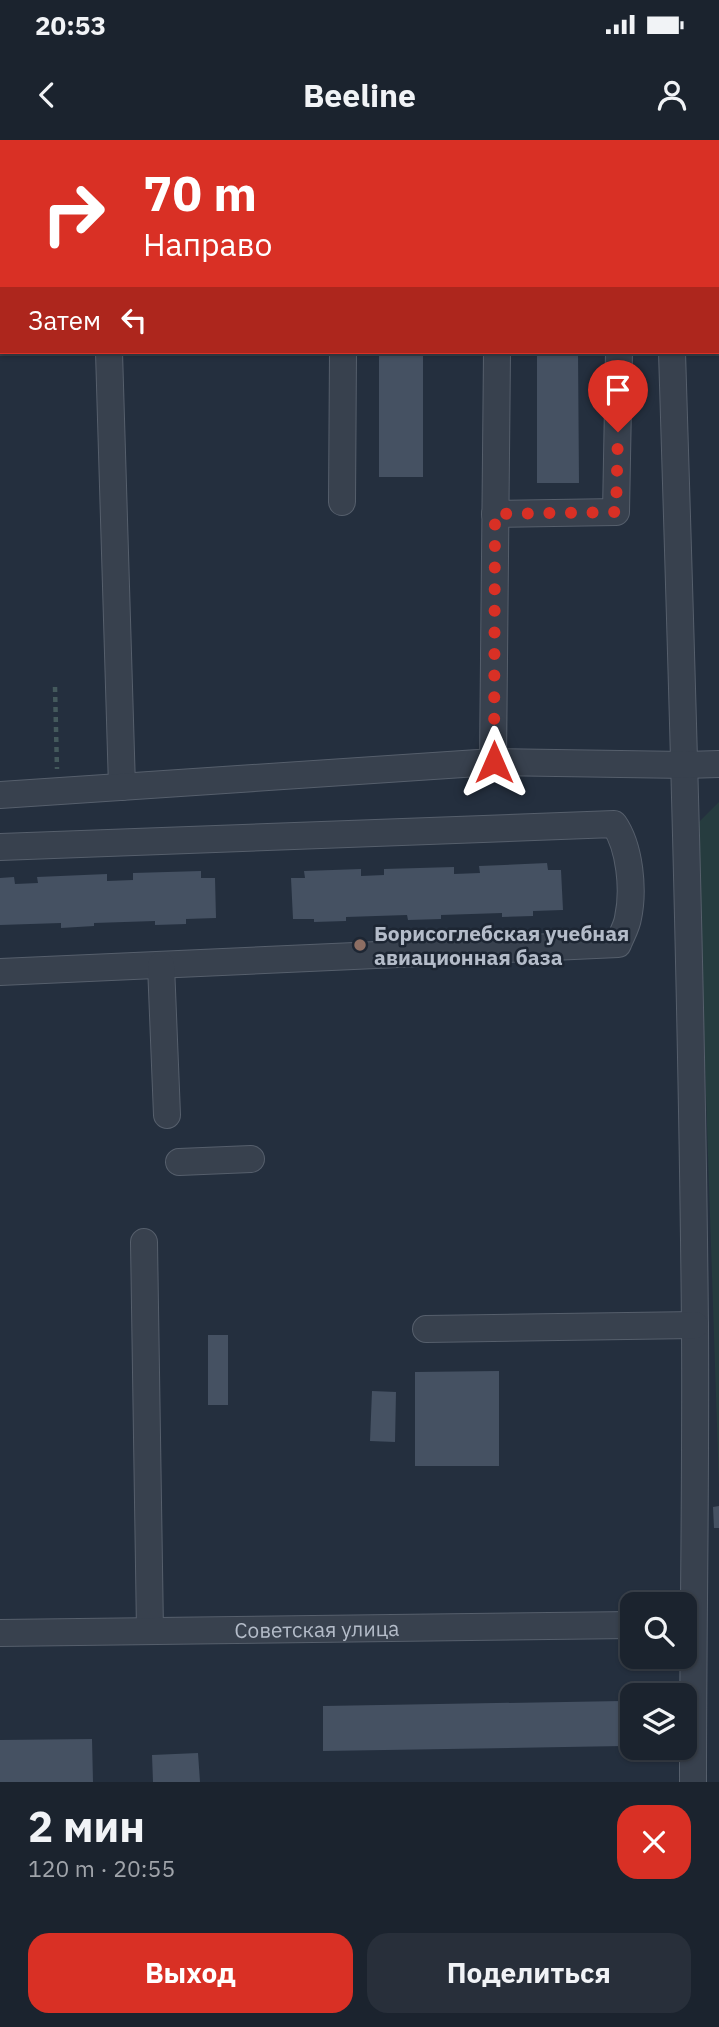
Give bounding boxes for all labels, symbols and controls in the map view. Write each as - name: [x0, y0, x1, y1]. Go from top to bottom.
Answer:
- text: 20:53: [35, 8, 106, 42]
- text: Beeline: [303, 74, 416, 116]
- icon: back: [28, 76, 66, 114]
- icon: person: [653, 76, 691, 114]
- text: 70 m: [143, 161, 257, 224]
- icon: right: [28, 168, 119, 259]
- text: Направо: [143, 223, 272, 265]
- icon: left: [115, 301, 153, 339]
- text: Затем: [28, 303, 101, 337]
- pin: [588, 360, 648, 432]
- icon: arrive: [599, 371, 637, 409]
- position arrow: [457, 725, 531, 799]
- place label: Борисоглебская учебная авиационная база: [374, 919, 629, 971]
- marker: Борисоглебская учебная авиационная база: [352, 937, 368, 953]
- map controls: [620, 1592, 697, 1760]
- button: search: [620, 1592, 697, 1669]
- street label: Советская улица: [234, 1614, 400, 1644]
- button: layers: [620, 1683, 697, 1760]
- text: 2 мин: [28, 1799, 145, 1854]
- button: close: [617, 1805, 691, 1879]
- text: 120 m · 20:55: [28, 1853, 175, 1883]
- button: Выход: [28, 1933, 353, 2013]
- button: Поделиться: [367, 1933, 691, 2013]

